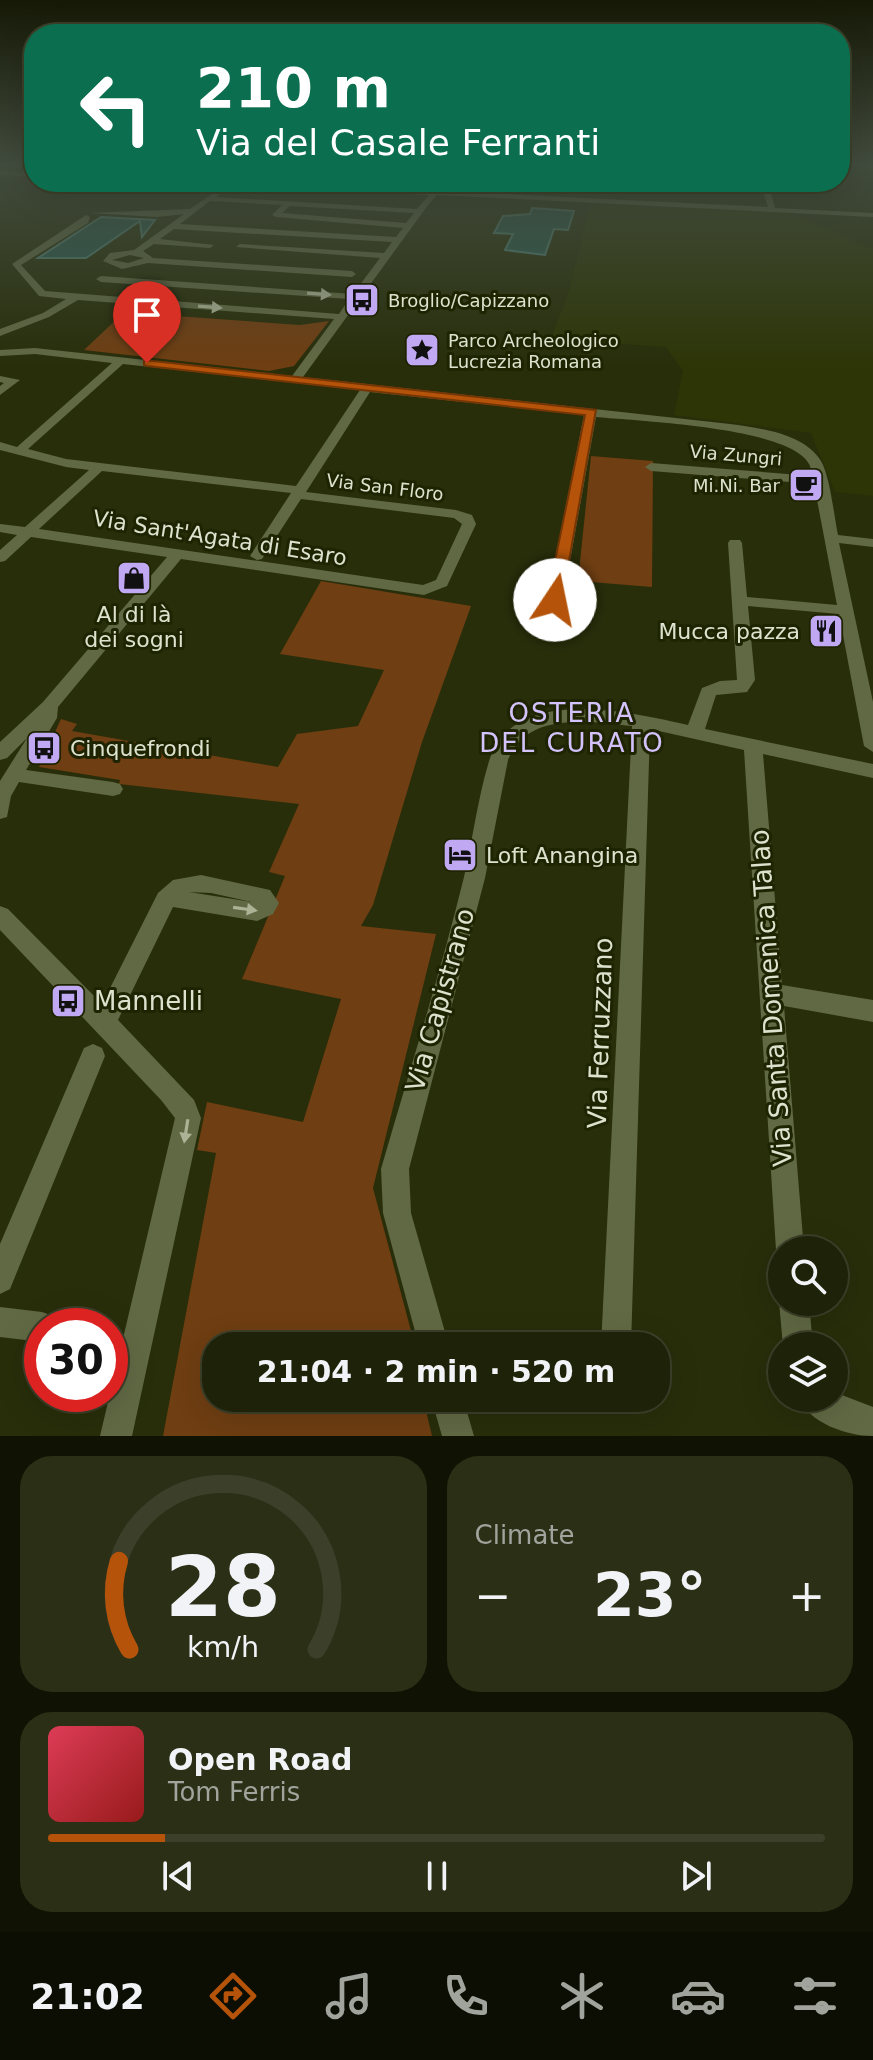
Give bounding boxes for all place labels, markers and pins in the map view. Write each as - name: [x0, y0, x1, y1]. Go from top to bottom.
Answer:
- pin: [113, 281, 181, 363]
- bus stop icon: Broglio/Capizzano: [343, 281, 381, 319]
- place label: Broglio/Capizzano: [388, 290, 549, 311]
- place label: Parco Archeologico Lucrezia Romana: [448, 330, 619, 372]
- place icon: Parco Archeologico Lucrezia Romana: [403, 331, 441, 369]
- cafe icon: Mi.Ni. Bar: [787, 466, 825, 504]
- place label: Mi.Ni. Bar: [693, 475, 781, 496]
- shop icon: Al di là dei sogni: [115, 559, 153, 597]
- place label: Al di là dei sogni: [84, 602, 184, 652]
- restaurant icon: Mucca pazza: [807, 612, 845, 650]
- place label: Mucca pazza: [658, 619, 800, 644]
- bus stop icon: Cinquefrondi: [25, 729, 63, 767]
- place label: Cinquefrondi: [70, 736, 211, 761]
- hotel icon: Loft Anangina: [441, 836, 479, 874]
- place label: Loft Anangina: [486, 843, 638, 868]
- bus stop icon: Mannelli: [49, 982, 87, 1020]
- place label: Mannelli: [94, 986, 203, 1016]

